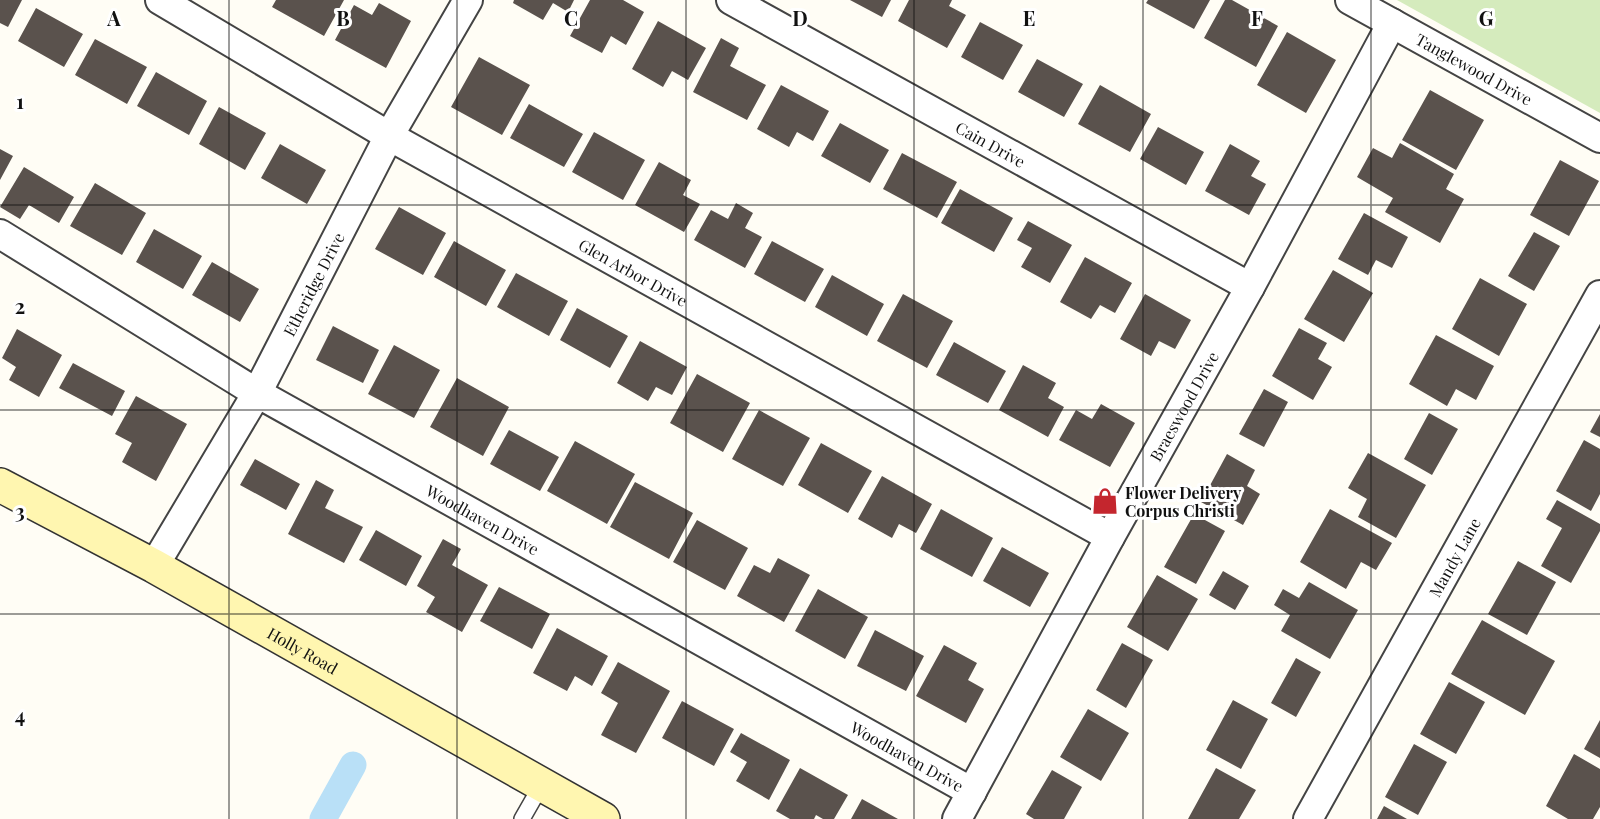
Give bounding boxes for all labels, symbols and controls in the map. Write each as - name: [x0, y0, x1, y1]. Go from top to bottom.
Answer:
- text: A: [106, 4, 121, 31]
- text: B: [336, 4, 350, 31]
- text: C: [564, 4, 578, 31]
- text: D: [792, 4, 808, 31]
- text: E: [1023, 4, 1035, 31]
- text: F: [1251, 4, 1263, 31]
- text: G: [1479, 4, 1494, 31]
- street label: Tanglewood Drive: [1412, 28, 1536, 109]
- text: 1: [16, 87, 24, 114]
- street label: Cain Drive: [952, 116, 1029, 171]
- street label: Etheridge Drive: [278, 229, 348, 339]
- street label: Glen Arbor Drive: [575, 233, 692, 311]
- text: 2: [15, 292, 25, 319]
- street label: Braeswood Drive: [1144, 347, 1222, 465]
- street label: Woodhaven Drive: [422, 479, 543, 559]
- place label: Flower Delivery Corpus Christi: [1125, 482, 1242, 521]
- shop icon: Flower Delivery Corpus Christi: [1090, 486, 1120, 516]
- text: 3: [15, 497, 25, 524]
- street label: Mandy Lane: [1424, 514, 1484, 600]
- street label: Holly Road: [264, 622, 342, 678]
- text: 4: [15, 701, 25, 728]
- street label: Woodhaven Drive: [846, 716, 968, 796]

